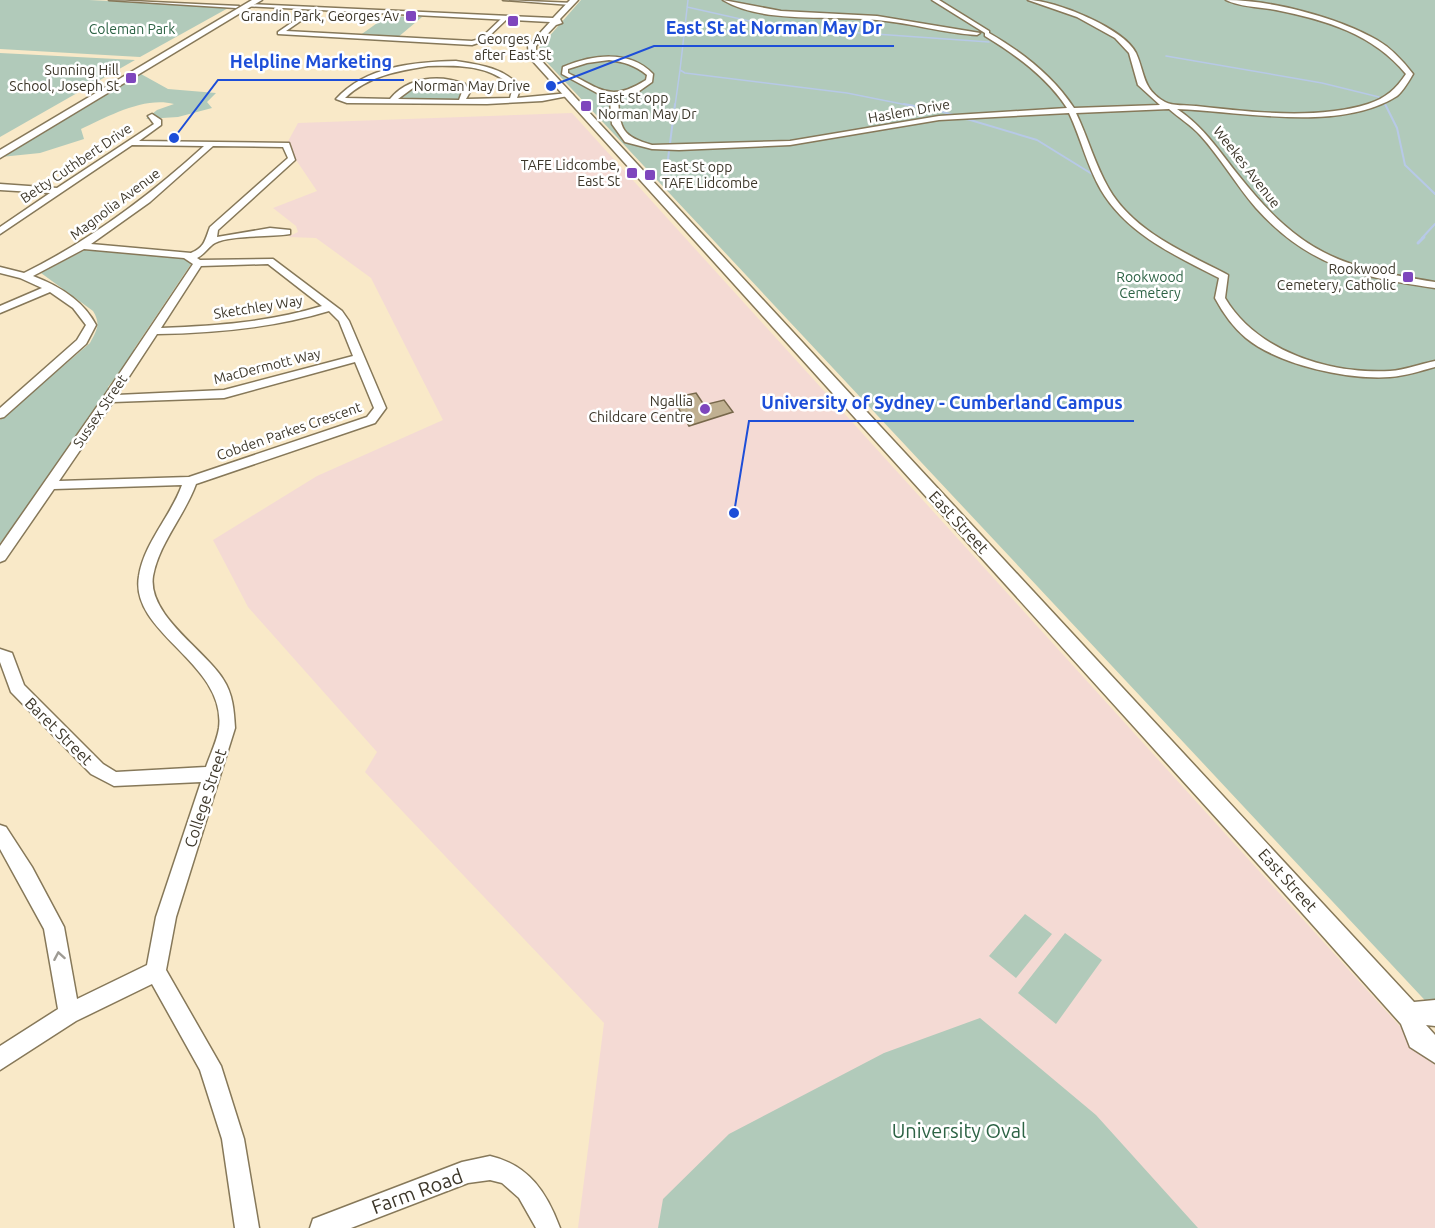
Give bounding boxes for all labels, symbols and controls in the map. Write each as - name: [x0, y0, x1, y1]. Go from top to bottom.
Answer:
- place label: Grandin Park, Georges Av: [241, 8, 399, 24]
- marker: Grandin Park, Georges Av: [404, 9, 418, 23]
- callout: East St at Norman May Dr: [654, 10, 894, 46]
- marker: Georges Av after East St: [506, 14, 520, 28]
- text: East St at Norman May Dr: [666, 17, 883, 37]
- park label: Coleman Park: [89, 21, 175, 37]
- place label: Georges Av after East St: [475, 31, 552, 63]
- callout: Helpline Marketing: [218, 44, 404, 80]
- text: Helpline Marketing: [230, 51, 392, 71]
- place label: Sunning Hill School, Joseph St: [9, 62, 119, 94]
- marker: Sunning Hill School, Joseph St: [124, 71, 138, 85]
- street label: Norman May Drive: [414, 78, 530, 94]
- place label: East St opp Norman May Dr: [598, 90, 697, 122]
- street label: Haslem Drive: [867, 96, 951, 126]
- marker: East St opp Norman May Dr: [579, 99, 593, 113]
- street label: Betty Cuthbert Drive: [17, 120, 135, 206]
- street label: Weekes Avenue: [1210, 123, 1284, 211]
- place label: TAFE Lidcombe, East St: [521, 157, 620, 189]
- place label: East St opp TAFE Lidcombe: [662, 159, 758, 191]
- street label: Magnolia Avenue: [67, 165, 163, 243]
- marker: TAFE Lidcombe, East St: [625, 166, 639, 180]
- marker: East St opp TAFE Lidcombe: [643, 168, 657, 182]
- place label: Rookwood Cemetery, Catholic: [1277, 261, 1396, 293]
- park label: Rookwood Cemetery: [1116, 269, 1184, 301]
- marker: Rookwood Cemetery, Catholic: [1401, 270, 1415, 284]
- street label: Sketchley Way: [212, 292, 304, 322]
- street label: MacDermott Way: [212, 345, 322, 387]
- street label: Sussex Street: [70, 371, 131, 451]
- callout: University of Sydney - Cumberland Campus: [749, 385, 1134, 421]
- text: University of Sydney - Cumberland Campus: [761, 392, 1123, 412]
- place label: Ngallia Childcare Centre: [588, 393, 693, 425]
- street label: Cobden Parkes Crescent: [215, 399, 364, 463]
- marker: Ngallia Childcare Centre: [698, 402, 712, 416]
- street label: East Street: [926, 487, 993, 557]
- street label: Baret Street: [22, 694, 97, 769]
- street label: College Street: [181, 746, 230, 850]
- street label: East Street: [1255, 845, 1322, 916]
- one-way arrow: [53, 952, 66, 962]
- park label: University Oval: [892, 1119, 1026, 1142]
- street label: Farm Road: [368, 1164, 466, 1218]

